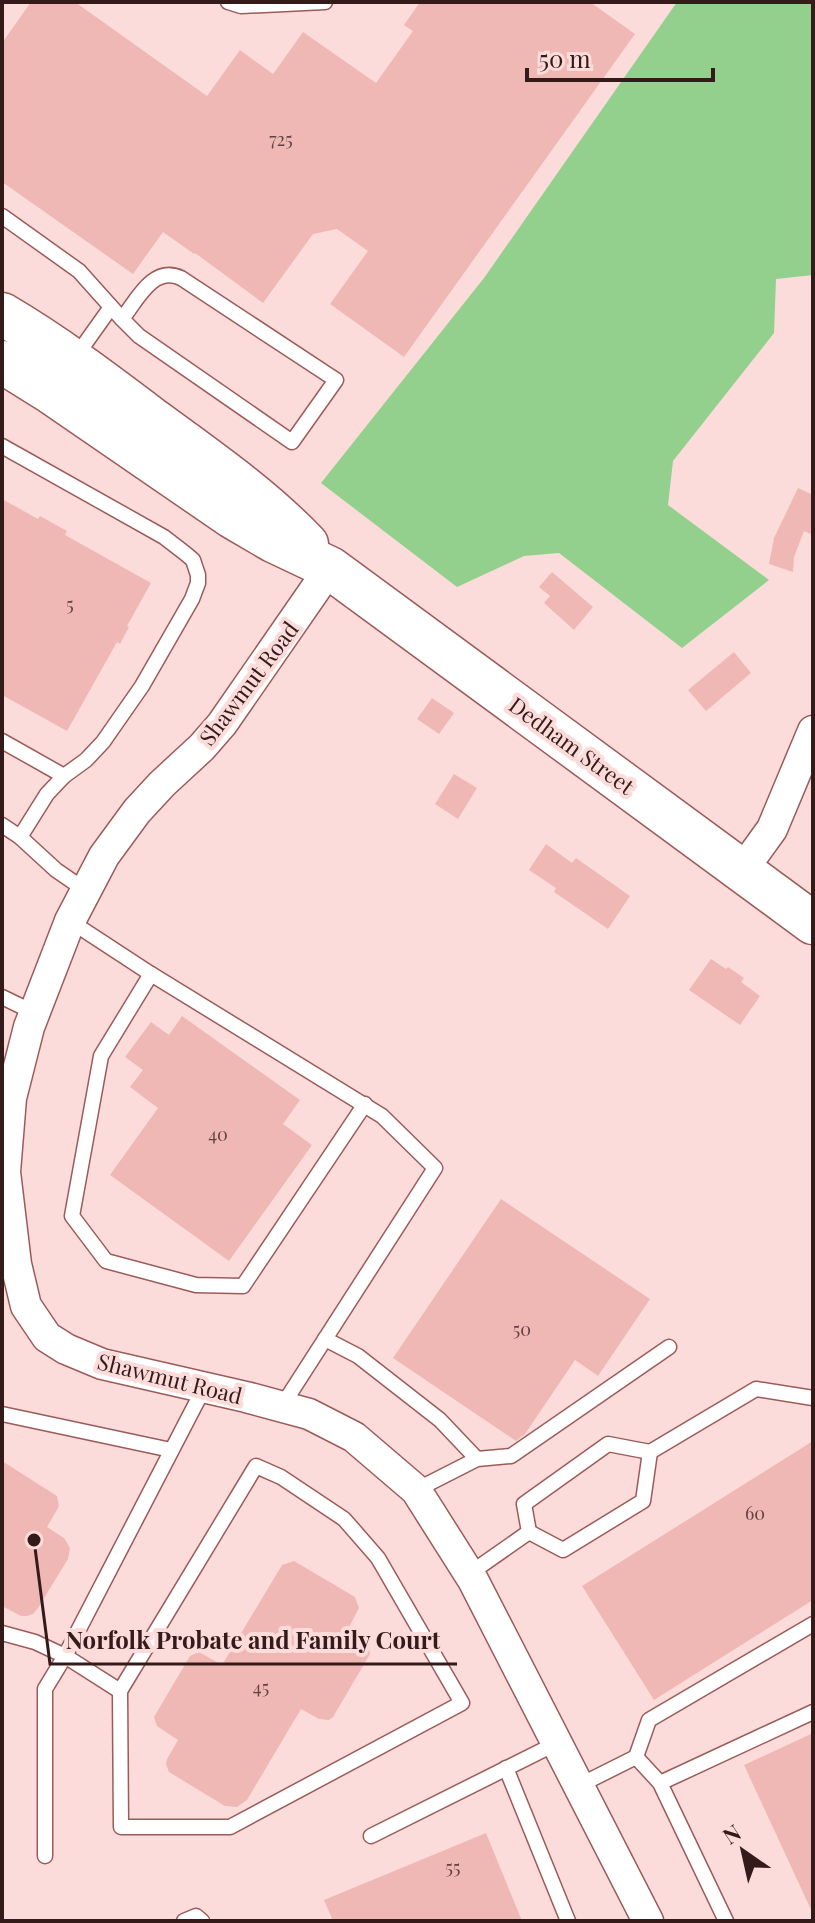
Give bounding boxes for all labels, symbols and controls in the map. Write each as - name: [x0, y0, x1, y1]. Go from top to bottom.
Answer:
- scale bar: [527, 32, 713, 82]
- text: 50 m: [539, 42, 591, 74]
- house number: 725: [269, 127, 293, 151]
- house number: 5: [66, 592, 74, 616]
- street label: Shawmut Road: [192, 615, 305, 751]
- street label: Dedham Street: [503, 689, 642, 801]
- house number: 40: [208, 1122, 228, 1146]
- house number: 50: [513, 1317, 531, 1341]
- street label: Shawmut Road: [95, 1346, 246, 1410]
- house number: 60: [745, 1501, 765, 1525]
- callout: Norfolk Probate and Family Court: [50, 1616, 457, 1664]
- text: Norfolk Probate and Family Court: [66, 1623, 441, 1655]
- house number: 45: [253, 1675, 269, 1699]
- north arrow: [703, 1811, 783, 1891]
- text: N: [716, 1817, 746, 1850]
- house number: 55: [446, 1855, 460, 1879]

